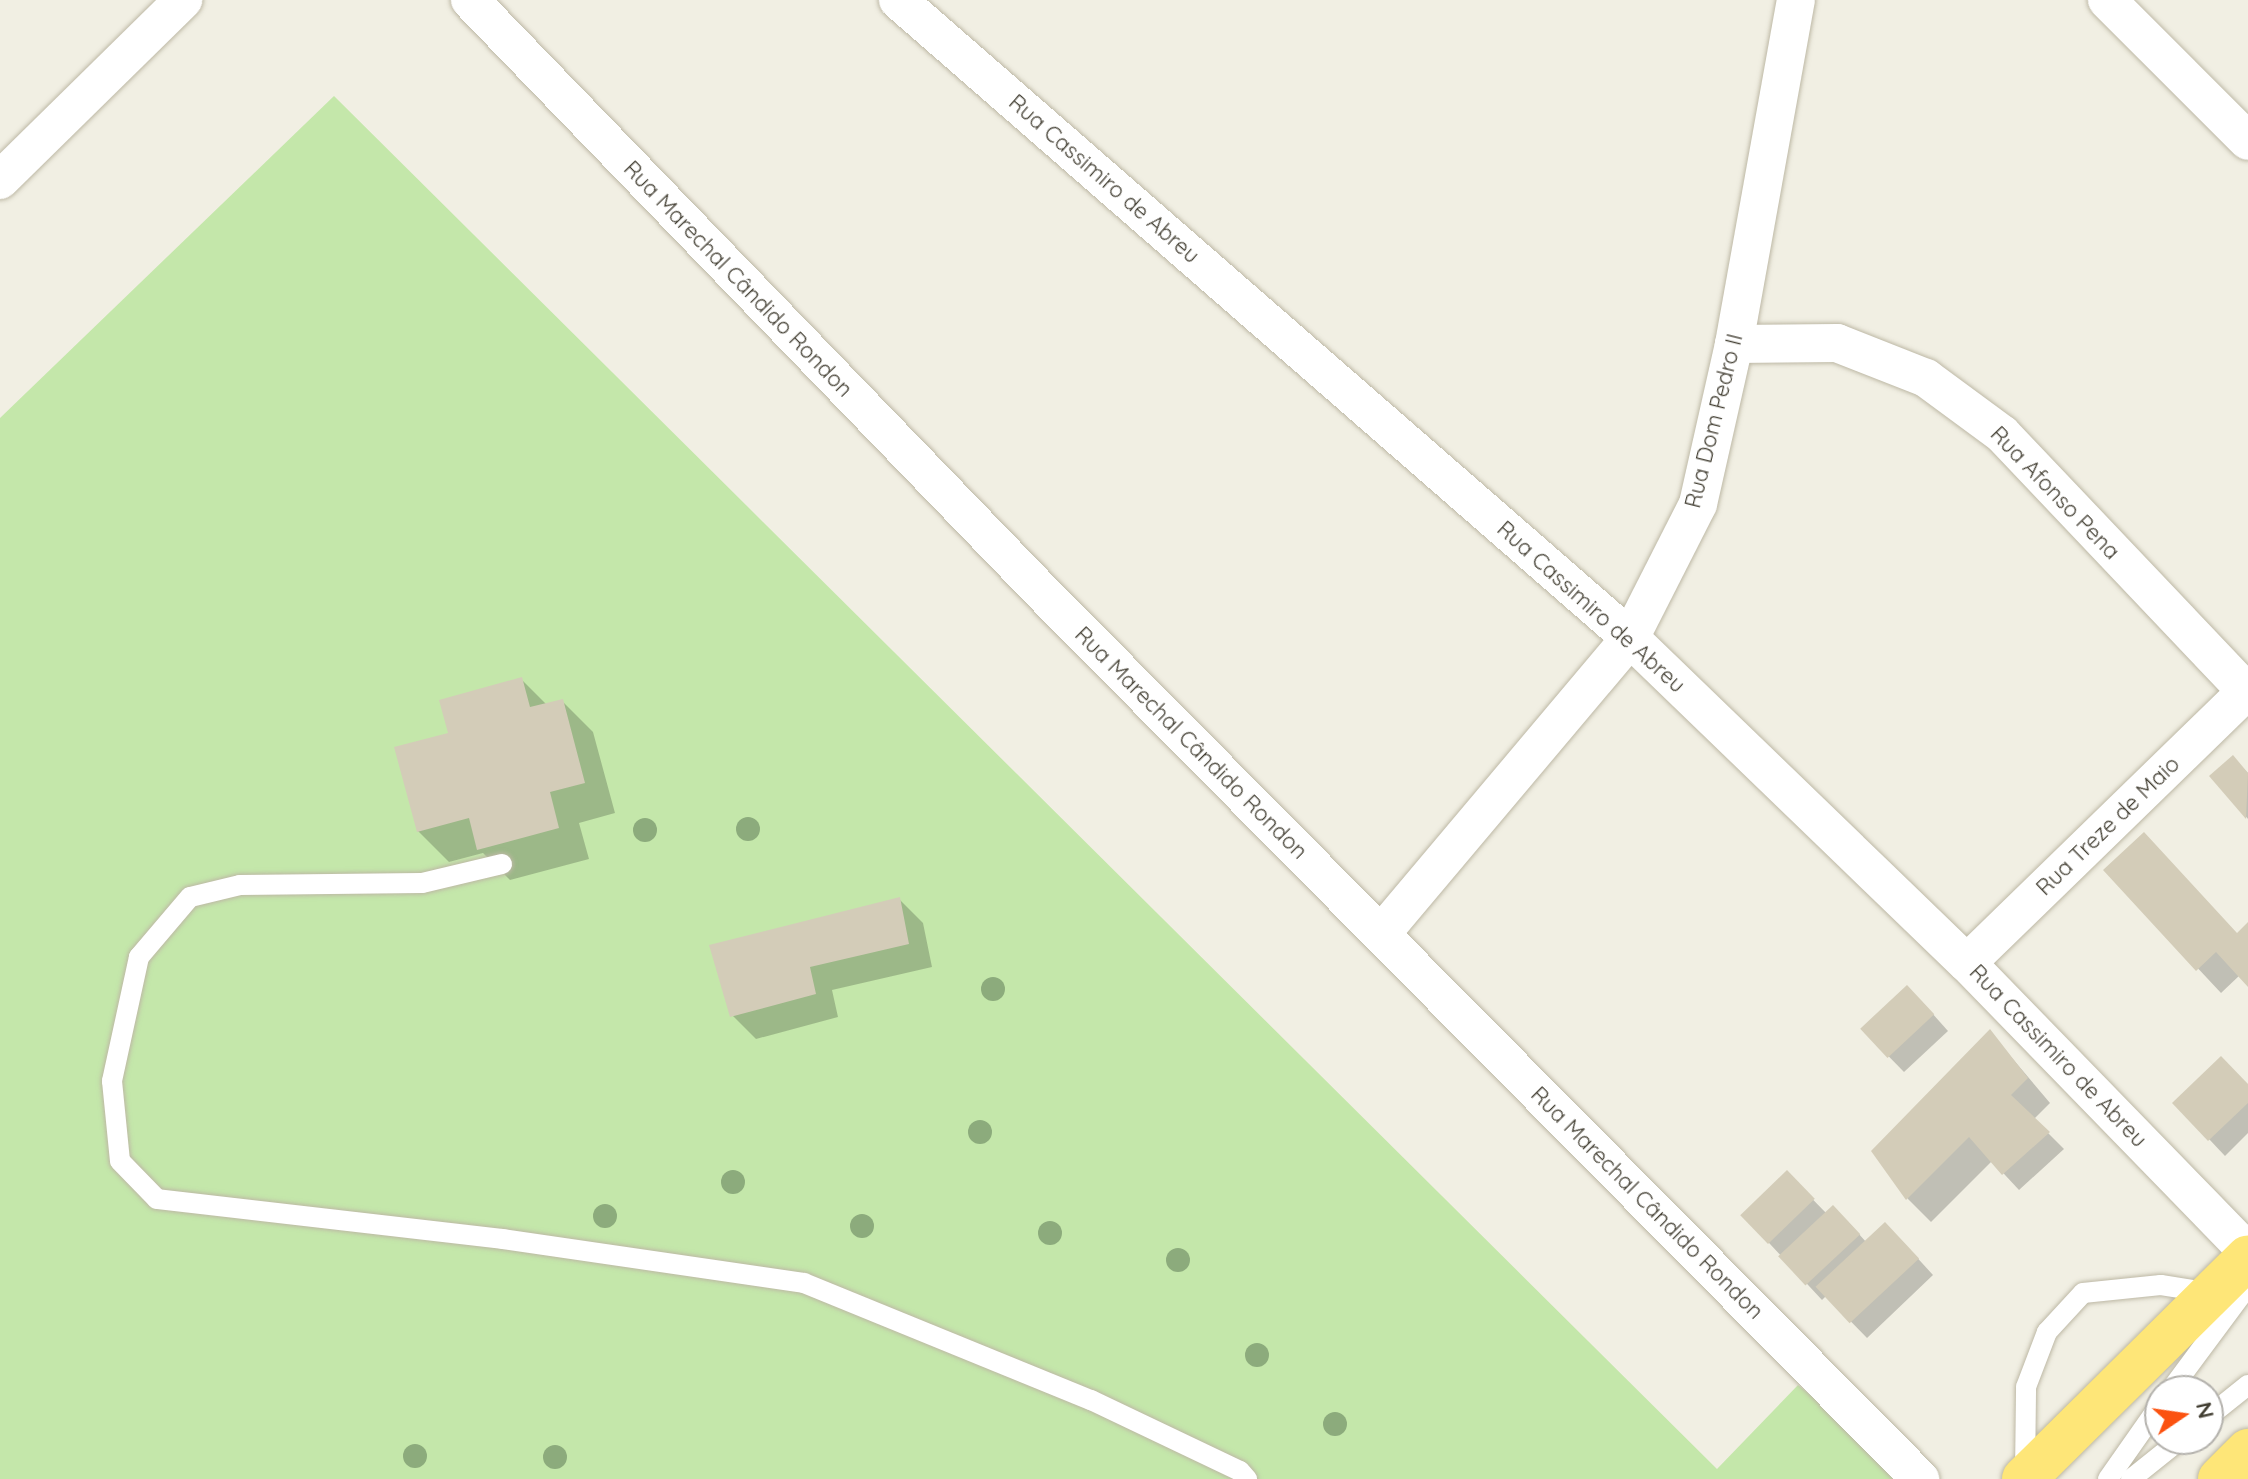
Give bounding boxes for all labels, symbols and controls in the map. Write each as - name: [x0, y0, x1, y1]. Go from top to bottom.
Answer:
- street label: Rua Cassimiro de Abreu: [1003, 89, 1205, 269]
- street label: Rua Marechal Cândido Rondon: [618, 156, 858, 402]
- street label: Rua Dom Pedro II: [1680, 331, 1748, 511]
- street label: Rua Afonso Pena: [1985, 421, 2125, 565]
- street label: Rua Cassimiro de Abreu: [1492, 516, 1690, 698]
- street label: Rua Marechal Cândido Rondon: [1069, 621, 1313, 865]
- street label: Rua Treze de Maio: [2031, 751, 2185, 901]
- street label: Rua Cassimiro de Abreu: [1964, 959, 2152, 1153]
- street label: Rua Marechal Cândido Rondon: [1525, 1081, 1769, 1325]
- north arrow: [2144, 1375, 2224, 1455]
- text: N: [2190, 1399, 2221, 1421]

